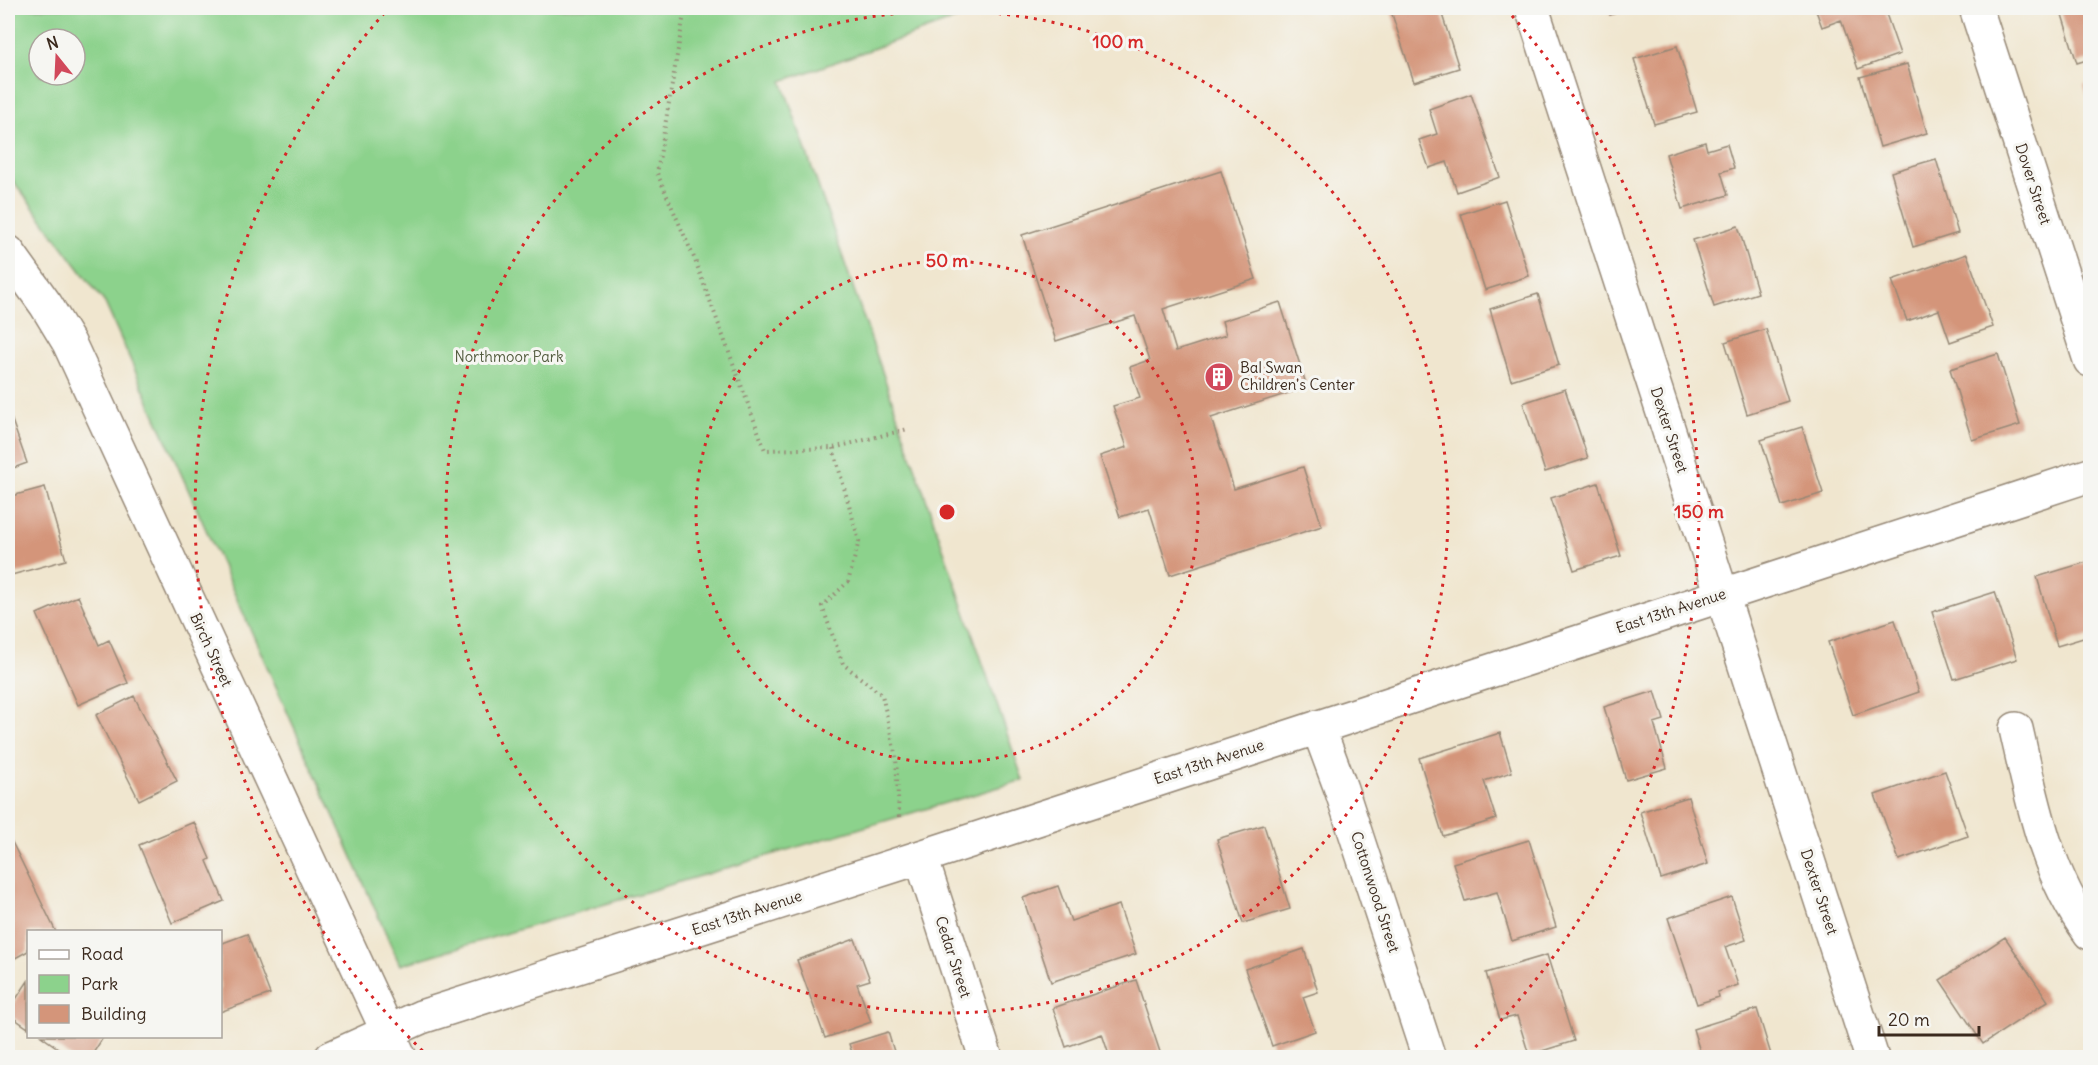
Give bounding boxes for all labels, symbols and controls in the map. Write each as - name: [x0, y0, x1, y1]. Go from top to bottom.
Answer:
- north arrow: [27, 27, 87, 87]
- text: 100 m: [1093, 30, 1144, 53]
- text: N: [44, 32, 61, 54]
- street label: Dover Street: [2011, 141, 2056, 227]
- text: 50 m: [926, 249, 968, 272]
- park label: Northmoor Park: [454, 347, 564, 366]
- place label: Bal Swan Children's Center: [1240, 358, 1355, 394]
- building icon: Bal Swan Children's Center: [1203, 361, 1235, 393]
- street label: Dexter Street: [1647, 385, 1692, 475]
- text: 150 m: [1674, 500, 1724, 523]
- centre of rings: [937, 502, 957, 522]
- street label: East 13th Avenue: [1613, 584, 1728, 637]
- street label: Birch Street: [186, 610, 237, 690]
- street label: East 13th Avenue: [1151, 735, 1266, 788]
- street label: Cottonwood Street: [1347, 829, 1404, 955]
- street label: Dexter Street: [1797, 847, 1842, 937]
- street label: East 13th Avenue: [689, 886, 804, 939]
- street label: Cedar Street: [931, 914, 976, 1000]
- legend: [27, 930, 222, 1038]
- text: Road: [81, 942, 124, 965]
- text: Park: [81, 972, 118, 995]
- scale bar: [1879, 999, 1980, 1037]
- text: Building: [81, 1002, 146, 1025]
- text: 20 m: [1888, 1008, 1930, 1031]

